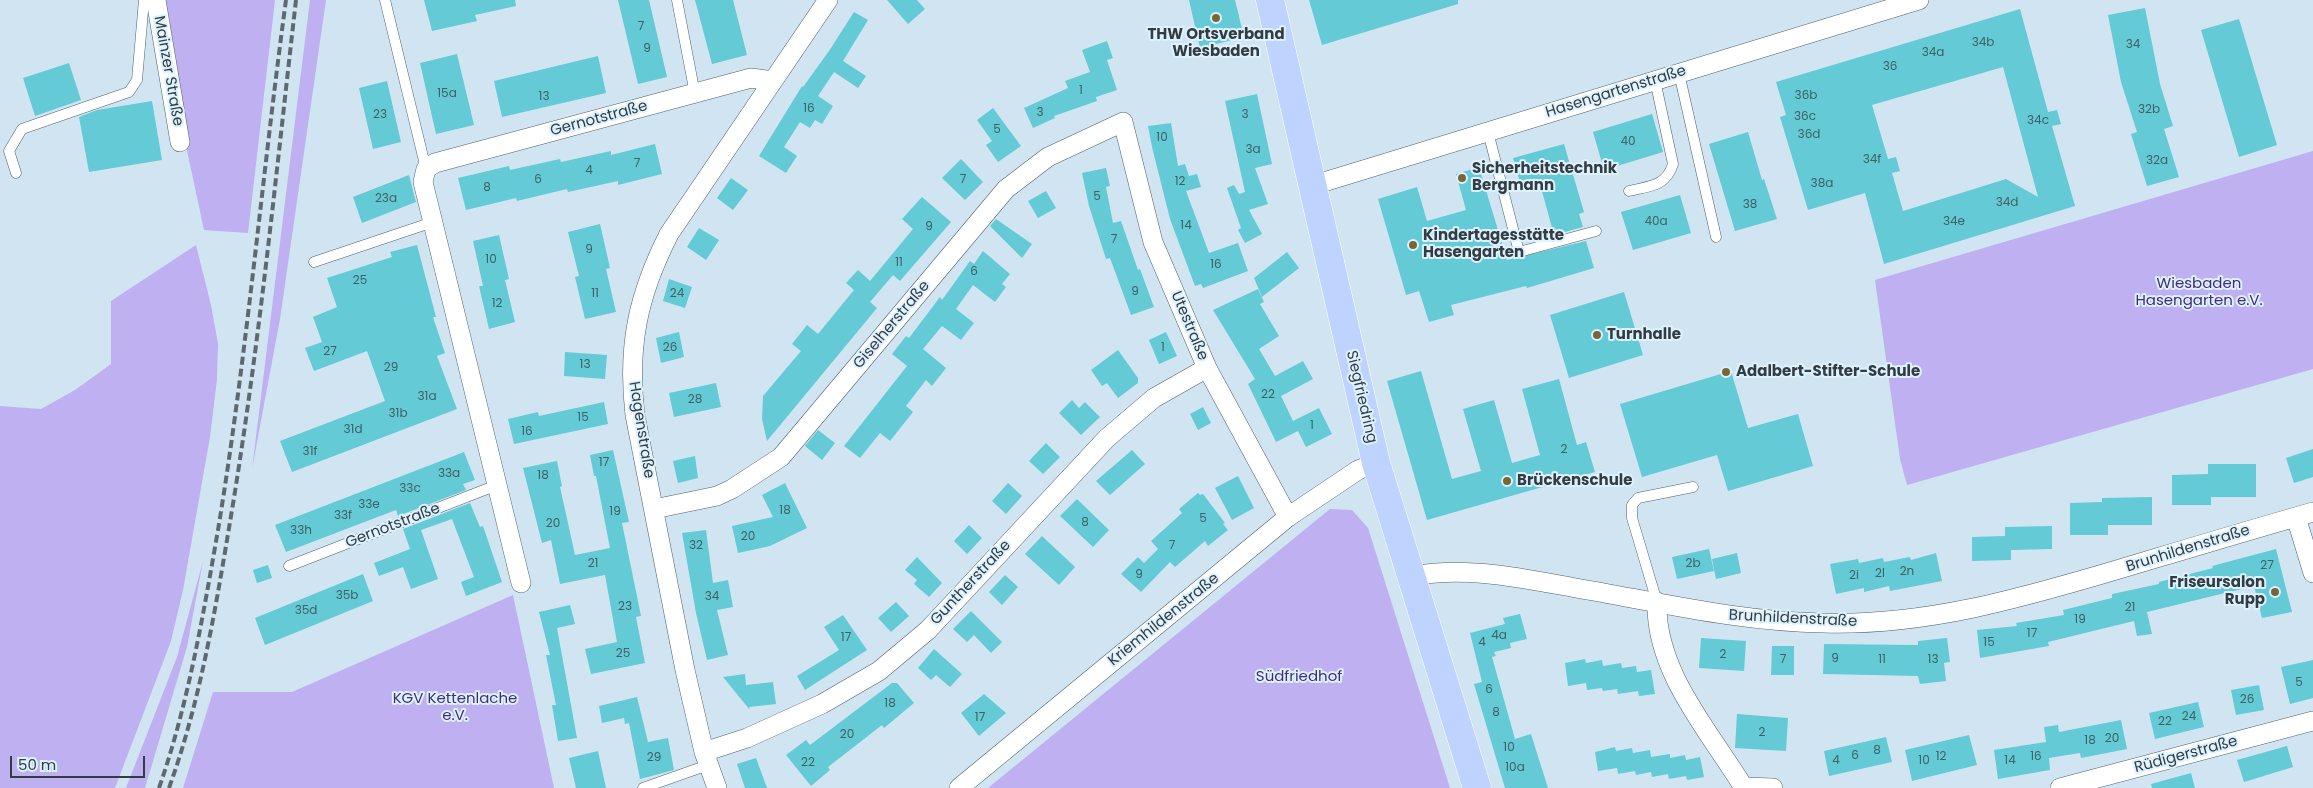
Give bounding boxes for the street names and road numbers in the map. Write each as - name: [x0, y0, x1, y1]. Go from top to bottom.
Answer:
- street label: Mainzer Straße: [149, 14, 187, 128]
- street label: Hasengartenstraße: [1544, 62, 1688, 122]
- street label: Gernotstraße: [548, 97, 650, 141]
- street label: Giselherstraße: [850, 277, 934, 373]
- street label: Utestraße: [1166, 289, 1212, 363]
- street label: Siegfriedring: [1342, 349, 1380, 445]
- street label: Hagenstraße: [624, 380, 658, 480]
- street label: Gernotstraße: [343, 500, 443, 552]
- street label: Brunhildenstraße: [2124, 522, 2252, 576]
- street label: Guntherstraße: [927, 537, 1015, 629]
- street label: Kriemhildenstraße: [1105, 570, 1223, 670]
- street label: Brunhildenstraße: [1728, 607, 1858, 631]
- street label: Rüdigerstraße: [2132, 733, 2240, 777]

